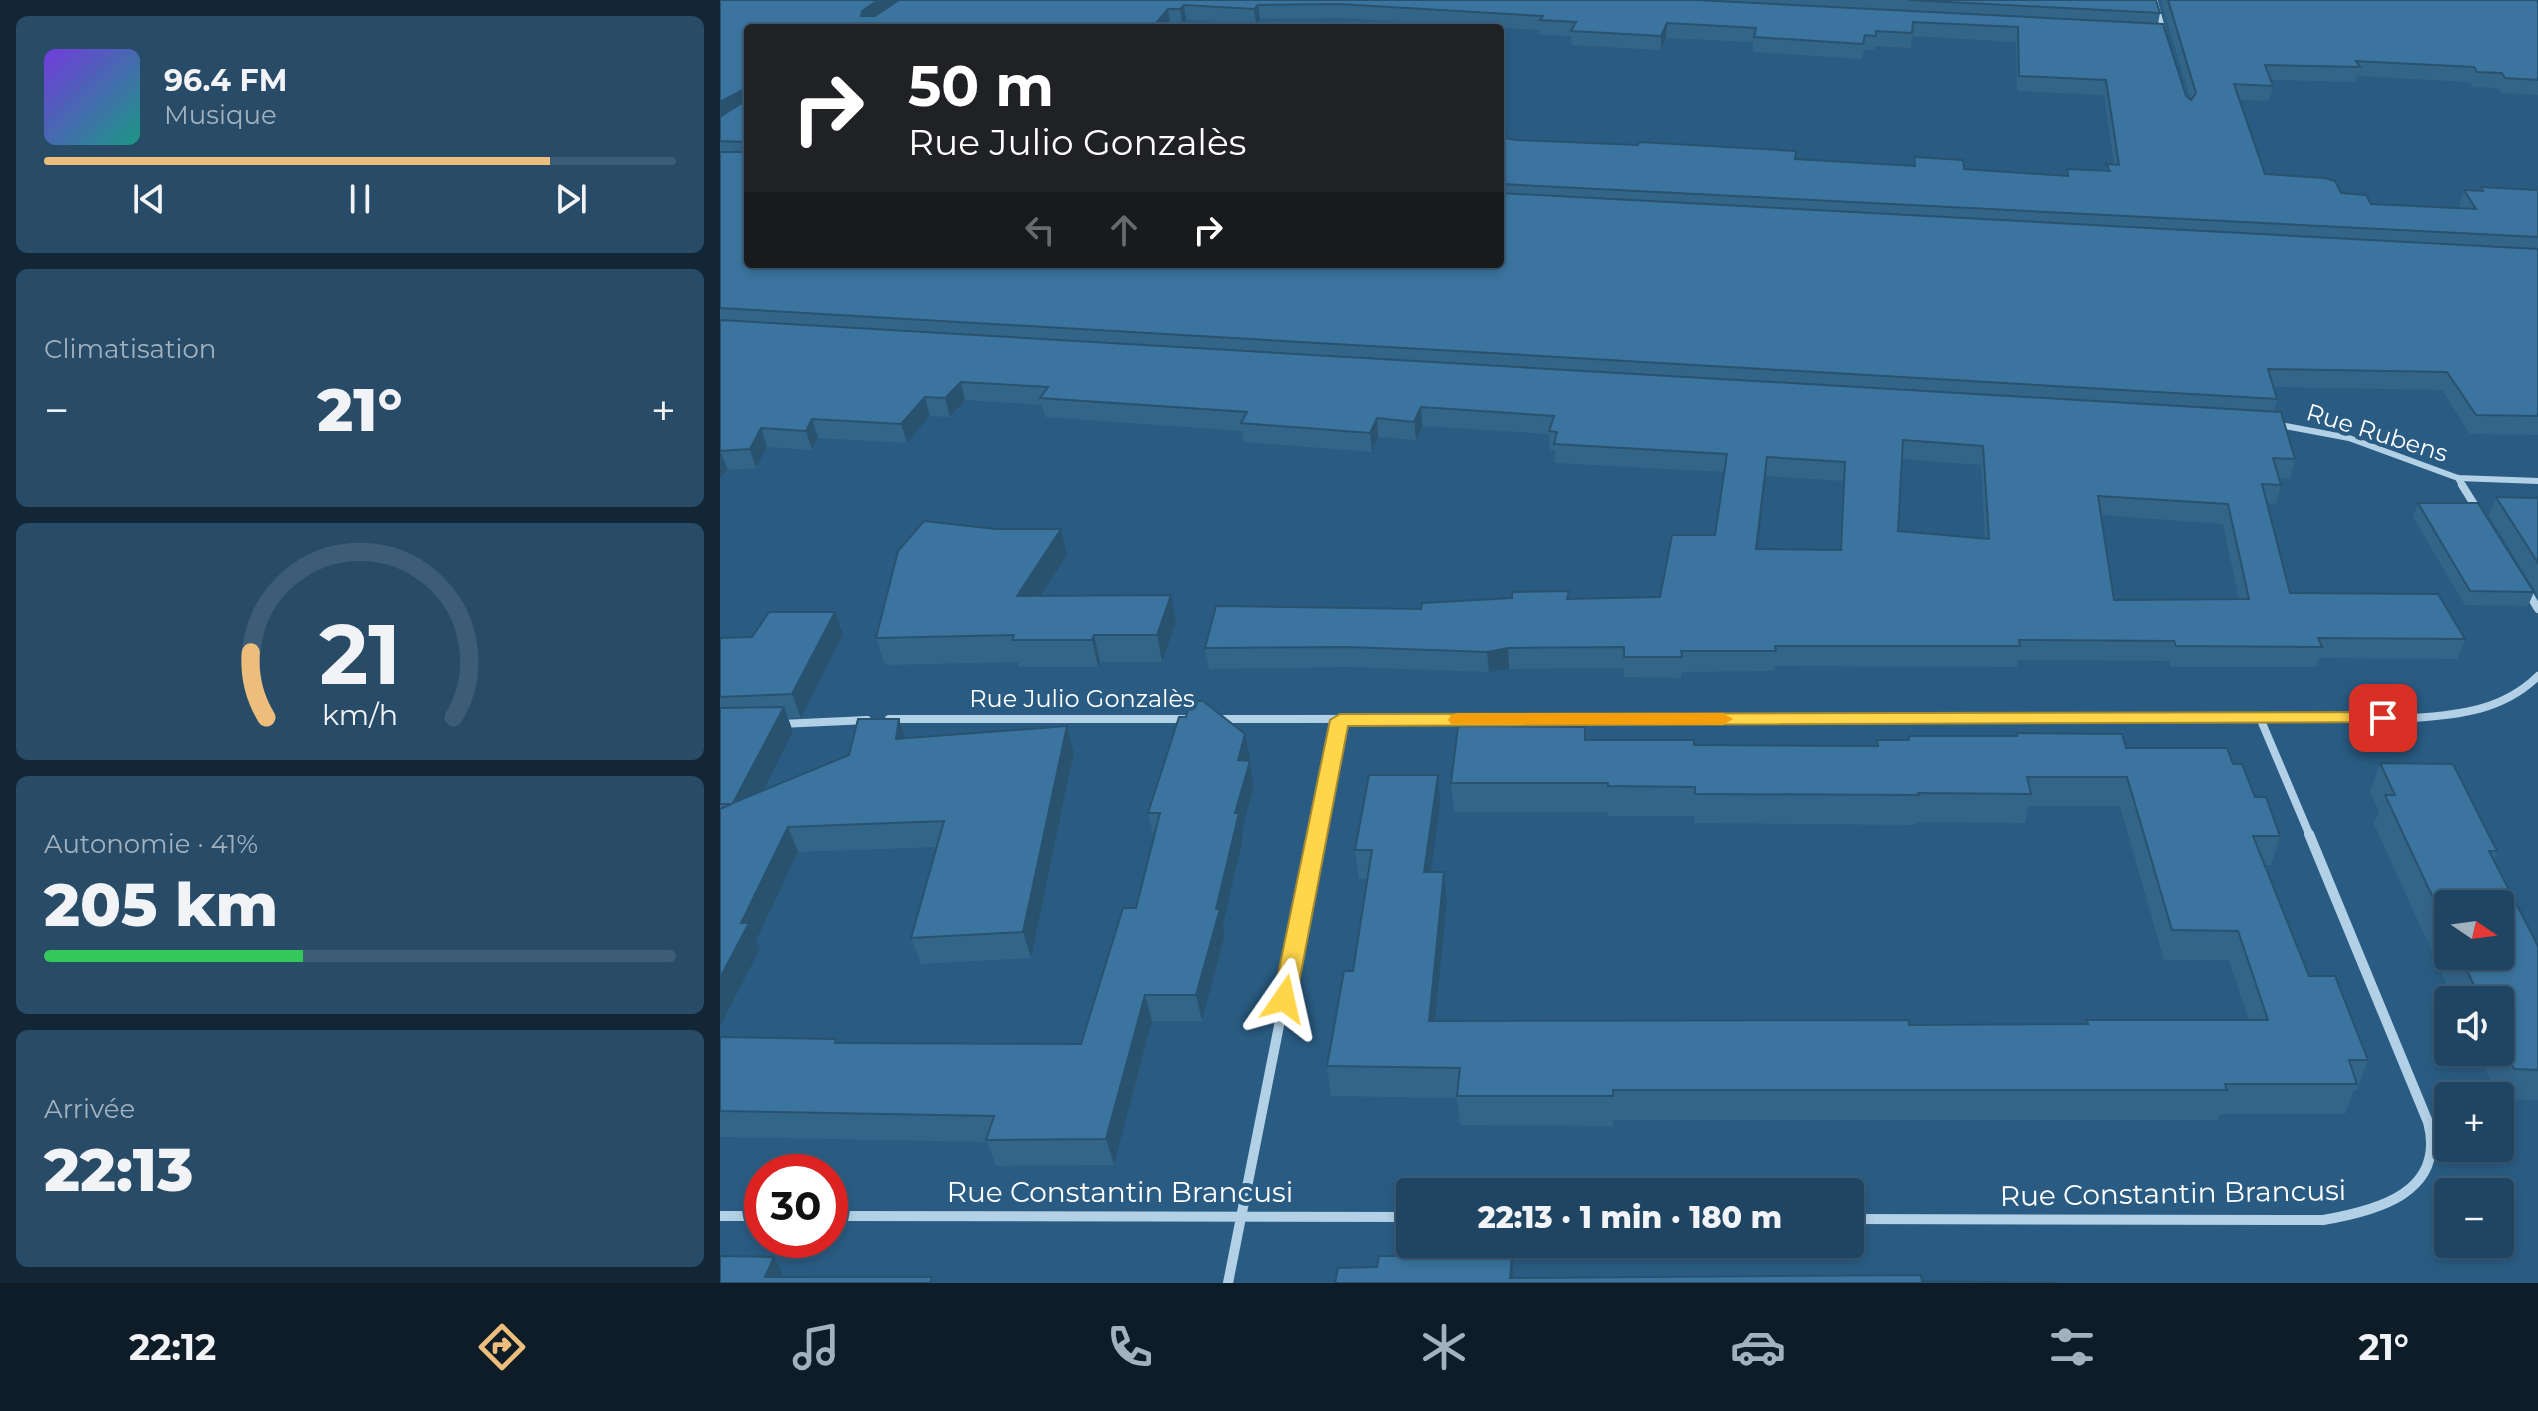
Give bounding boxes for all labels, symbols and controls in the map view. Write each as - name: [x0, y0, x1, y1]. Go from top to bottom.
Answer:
- text: 50 m: [908, 52, 1054, 120]
- icon: right: [776, 56, 880, 160]
- text: 96.4 FM: [164, 62, 287, 99]
- text: Musique: [164, 99, 277, 131]
- text: Rue Julio Gonzalès: [908, 120, 1246, 164]
- icon: previous: [127, 177, 171, 221]
- icon: pause: [338, 177, 382, 221]
- icon: next: [549, 177, 593, 221]
- icon: left: [1018, 208, 1062, 252]
- icon: ahead: [1102, 208, 1146, 252]
- icon: right: [1186, 208, 1230, 252]
- text: Climatisation: [44, 333, 216, 365]
- text: 21°: [317, 373, 403, 446]
- text: −: [44, 383, 69, 437]
- text: +: [651, 383, 676, 437]
- street label: Rue Rubens: [2303, 397, 2451, 468]
- text: 21: [319, 602, 401, 704]
- street label: Rue Julio Gonzalès: [969, 684, 1195, 713]
- pin: [2349, 684, 2417, 752]
- icon: arrive: [2361, 696, 2405, 740]
- text: km/h: [322, 697, 398, 732]
- text: Autonomie · 41%: [44, 828, 258, 860]
- text: 205 km: [44, 868, 278, 941]
- north arrow: [2434, 890, 2514, 970]
- map controls: [2434, 890, 2514, 1258]
- position arrow: [1242, 957, 1326, 1041]
- button: sound: [2434, 986, 2514, 1066]
- button: +: [2434, 1082, 2514, 1162]
- text: Arrivée: [44, 1093, 135, 1125]
- text: 22:13: [44, 1133, 193, 1206]
- speed limit sign: 30: [744, 1154, 848, 1258]
- street label: Rue Constantin Brancusi: [1999, 1173, 2347, 1213]
- street label: Rue Constantin Brancusi: [947, 1175, 1293, 1209]
- button: −: [2434, 1178, 2514, 1258]
- text: 22:13 · 1 min · 180 m: [1478, 1199, 1782, 1236]
- icon: directions: [474, 1319, 530, 1375]
- icon: music: [788, 1319, 844, 1375]
- icon: phone: [1102, 1319, 1158, 1375]
- icon: climate: [1416, 1319, 1472, 1375]
- icon: car: [1730, 1319, 1786, 1375]
- icon: filters: [2044, 1319, 2100, 1375]
- text: 22:12: [129, 1325, 216, 1369]
- text: 21°: [2359, 1325, 2409, 1369]

